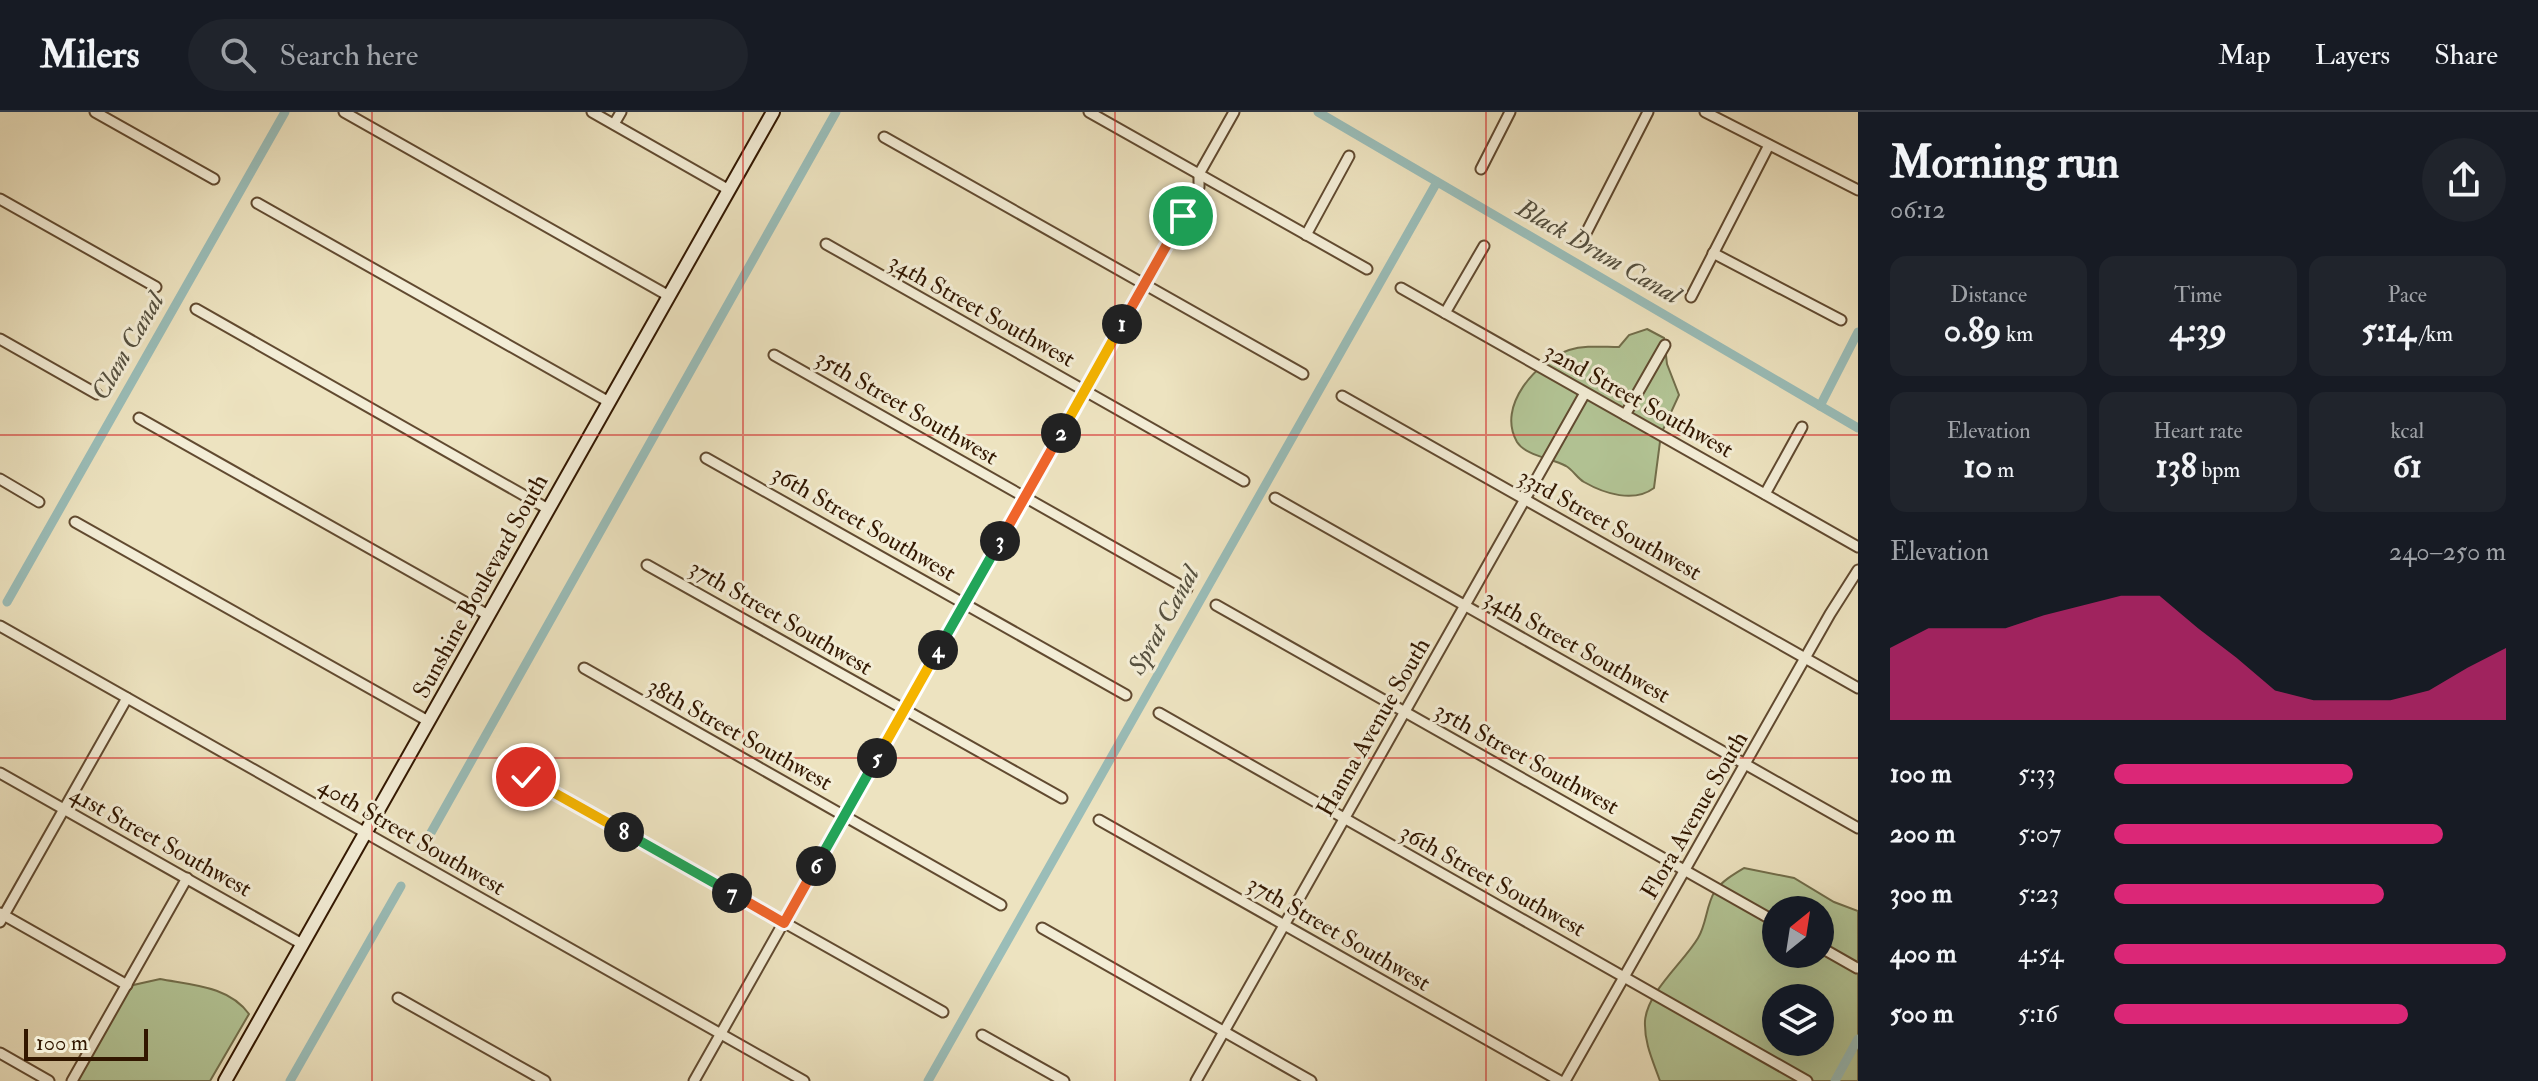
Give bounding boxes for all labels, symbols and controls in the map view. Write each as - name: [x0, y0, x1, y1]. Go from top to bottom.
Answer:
- search box: [188, 19, 748, 91]
- text: Milers: [40, 31, 140, 79]
- icon: search: [216, 33, 260, 77]
- text: Search here: [280, 37, 418, 74]
- text: Map: [2218, 38, 2271, 73]
- text: Layers: [2315, 38, 2390, 73]
- text: Share: [2434, 38, 2498, 73]
- text: Morning run: [1890, 136, 2119, 191]
- button: share: [2422, 138, 2506, 222]
- pin: [1149, 182, 1217, 250]
- water label: Black Drum Canal: [1509, 191, 1688, 313]
- icon: arrive: [1161, 194, 1205, 238]
- text: 06:12: [1890, 194, 1945, 226]
- street label: 34th Street Southwest: [883, 246, 1081, 375]
- text: Distance: [1950, 281, 2027, 309]
- text: Time: [2174, 281, 2222, 309]
- text: Pace: [2388, 281, 2427, 309]
- water label: Clam Canal: [84, 286, 172, 406]
- pin: 1: [1102, 304, 1142, 344]
- text: 0.89: [1944, 309, 2001, 352]
- text: 4:39: [2169, 309, 2227, 352]
- text: 5:14: [2361, 309, 2415, 352]
- text: 1: [1118, 310, 1126, 338]
- text: km: [2001, 320, 2033, 348]
- text: /km: [2415, 320, 2453, 348]
- street label: 32nd Street Southwest: [1539, 336, 1739, 465]
- street label: 35th Street Southwest: [810, 342, 1004, 472]
- pin: 2: [1041, 413, 1081, 453]
- text: Elevation: [1947, 417, 2031, 445]
- text: Heart rate: [2153, 417, 2243, 445]
- text: kcal: [2390, 417, 2424, 445]
- text: 2: [1055, 419, 1067, 447]
- text: 10: [1963, 445, 1993, 488]
- text: 138: [2156, 445, 2197, 488]
- text: 61: [2393, 445, 2422, 488]
- text: m: [1993, 456, 2014, 484]
- text: bpm: [2197, 456, 2240, 484]
- street label: 36th Street Southwest: [766, 458, 962, 589]
- street label: 33rd Street Southwest: [1513, 461, 1707, 588]
- street label: Sunshine Boulevard South: [406, 468, 555, 704]
- pin: 3: [980, 521, 1020, 561]
- text: 3: [996, 527, 1004, 555]
- text: Elevation: [1890, 536, 1989, 568]
- text: 240–250 m: [2389, 536, 2506, 568]
- street label: 37th Street Southwest: [684, 552, 878, 683]
- water label: Sprat Canal: [1121, 559, 1208, 681]
- street label: 34th Street Southwest: [1478, 582, 1676, 711]
- pin: 4: [918, 630, 958, 670]
- street label: Hanna Avenue South: [1310, 632, 1437, 822]
- text: 4: [932, 636, 944, 664]
- street label: 38th Street Southwest: [642, 671, 838, 798]
- street label: 35th Street Southwest: [1429, 695, 1625, 822]
- street label: Flora Avenue South: [1634, 725, 1755, 905]
- pin: 5: [857, 738, 897, 778]
- pin: [492, 743, 560, 811]
- text: 5: [872, 744, 882, 772]
- icon: check: [504, 755, 548, 799]
- text: 100 m: [1890, 758, 1951, 790]
- text: 5:33: [2018, 758, 2056, 790]
- street label: 40th Street Southwest: [312, 770, 511, 903]
- street label: 41st Street Southwest: [64, 779, 257, 904]
- pin: 8: [604, 812, 644, 852]
- street label: 36th Street Southwest: [1394, 817, 1591, 944]
- text: 8: [619, 818, 629, 846]
- text: 200 m: [1890, 818, 1955, 850]
- text: 5:07: [2018, 818, 2061, 850]
- pin: 6: [796, 846, 836, 886]
- text: 6: [810, 852, 822, 880]
- street label: 37th Street Southwest: [1242, 868, 1436, 999]
- pin: 7: [712, 873, 752, 913]
- text: 300 m: [1890, 878, 1952, 910]
- text: 5:23: [2018, 878, 2059, 910]
- text: 7: [727, 879, 737, 907]
- north arrow: [1762, 896, 1834, 968]
- map controls: [1762, 896, 1834, 1056]
- text: 400 m: [1890, 938, 1956, 970]
- text: 4:54: [2018, 938, 2063, 970]
- button: layers: [1762, 984, 1834, 1056]
- text: 500 m: [1890, 998, 1954, 1030]
- text: 5:16: [2018, 998, 2058, 1030]
- scale bar: [24, 1025, 148, 1061]
- text: 100 m: [36, 1029, 88, 1057]

